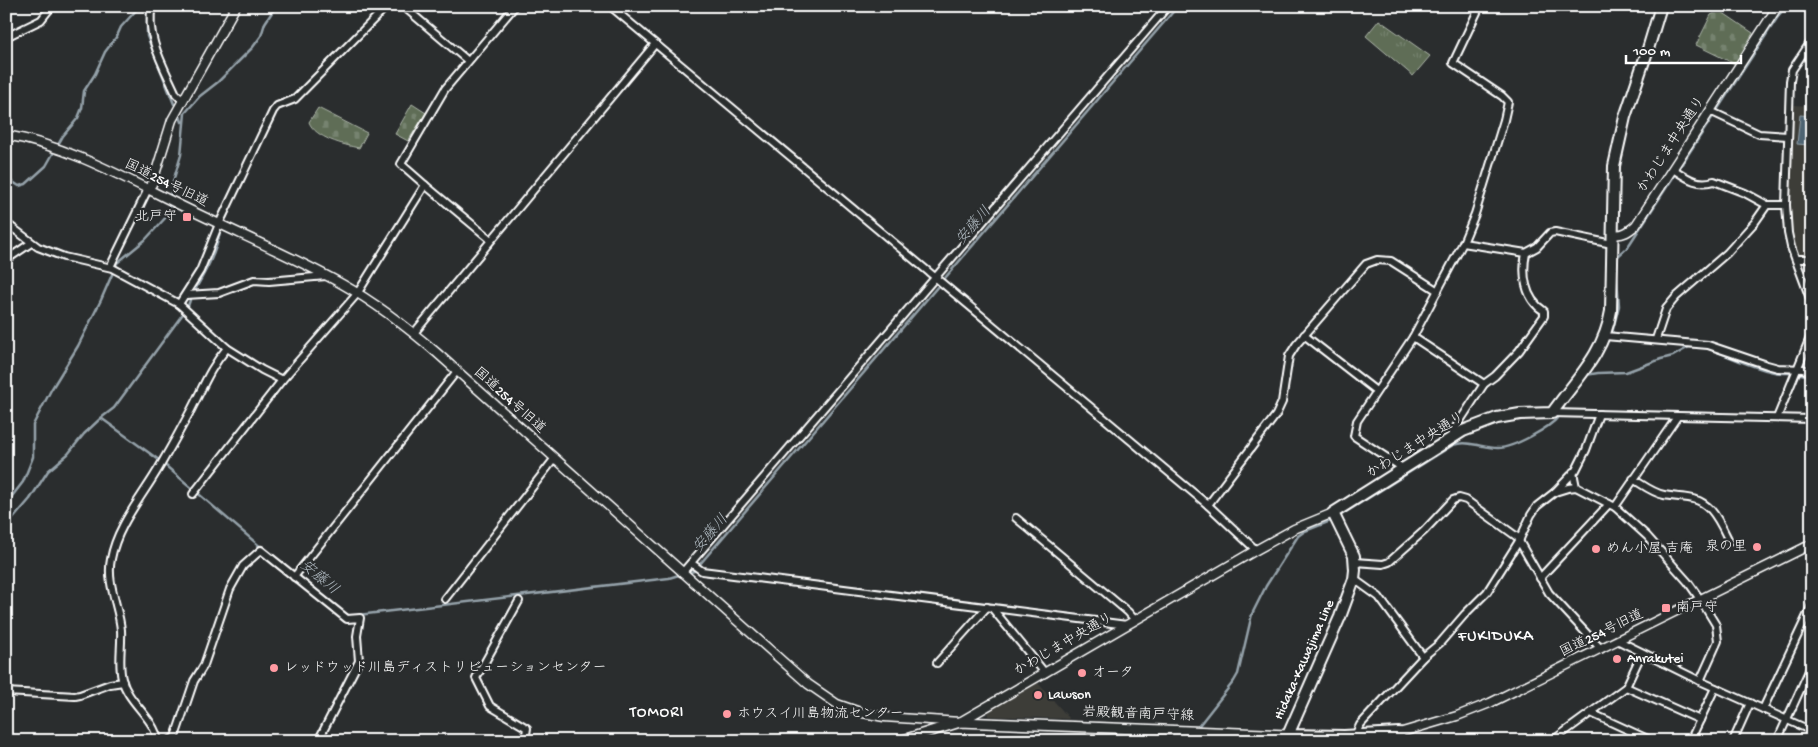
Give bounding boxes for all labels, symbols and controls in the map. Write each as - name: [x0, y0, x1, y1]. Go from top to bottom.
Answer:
- scale bar: [1626, 32, 1740, 64]
- text: 100 m: [1632, 43, 1671, 61]
- street label: かわじま中央通り: [1634, 93, 1710, 197]
- street label: 国道254号旧道: [121, 156, 211, 212]
- water label: 安藤川: [952, 202, 996, 249]
- place label: 北戸守: [135, 209, 177, 226]
- marker: 北戸守: [181, 211, 193, 223]
- street label: 国道254号旧道: [470, 364, 548, 438]
- street label: かわじま中央通り: [1364, 409, 1468, 483]
- water label: 安藤川: [689, 510, 733, 557]
- place label: 泉の里: [1705, 539, 1747, 556]
- place label: めん小屋 吉庵: [1606, 541, 1693, 558]
- marker: 泉の里: [1751, 541, 1763, 553]
- marker: めん小屋 吉庵: [1590, 543, 1602, 555]
- water label: 安藤川: [296, 556, 343, 599]
- street label: Hidaka-Kawajima Line: [1271, 597, 1339, 723]
- place label: 南戸守: [1676, 600, 1718, 617]
- marker: 南戸守: [1660, 602, 1672, 614]
- street label: 国道254号旧道: [1557, 606, 1647, 662]
- street label: かわじま中央通り: [1011, 610, 1117, 680]
- district label: FUKIDUKA: [1457, 628, 1535, 647]
- place label: Anrakutei: [1627, 651, 1683, 668]
- marker: Anrakutei: [1611, 653, 1623, 665]
- place label: レッドウッド川島ディストリビューションセンター: [284, 660, 607, 677]
- marker: レッドウッド川島ディストリビューションセンター: [268, 662, 280, 674]
- place label: オータ: [1092, 665, 1134, 682]
- marker: オータ: [1076, 667, 1088, 679]
- place label: Lawson: [1048, 687, 1091, 704]
- marker: Lawson: [1032, 689, 1044, 701]
- district label: TOMORI: [629, 704, 684, 723]
- street label: 岩殿観音南戸守線: [1082, 705, 1194, 725]
- place label: ホウスイ川島物流センター: [737, 706, 904, 723]
- marker: ホウスイ川島物流センター: [721, 708, 733, 720]

